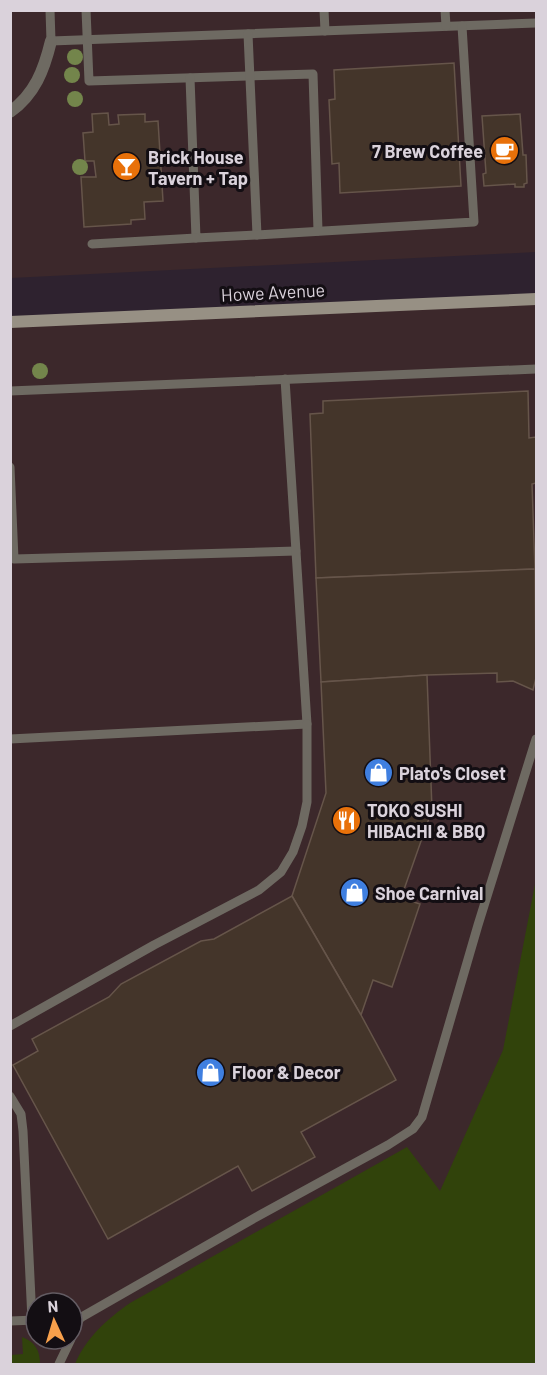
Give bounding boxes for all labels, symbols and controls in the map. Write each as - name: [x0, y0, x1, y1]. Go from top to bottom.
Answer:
- cafe icon: 7 Brew Coffee: [488, 135, 520, 167]
- place label: 7 Brew Coffee: [372, 140, 483, 162]
- place label: Brick House Tavern + Tap: [148, 146, 248, 189]
- bar icon: Brick House Tavern + Tap: [111, 151, 143, 183]
- street label: Howe Avenue: [220, 278, 326, 306]
- shop icon: Plato's Closet: [362, 757, 394, 789]
- place label: Plato's Closet: [399, 762, 506, 784]
- place label: TOKO SUSHI HIBACHI & BBQ: [367, 799, 485, 842]
- restaurant icon: TOKO SUSHI HIBACHI & BBQ: [330, 804, 362, 836]
- shop icon: Shoe Carnival: [338, 877, 370, 909]
- place label: Shoe Carnival: [375, 882, 483, 904]
- shop icon: Floor & Decor: [195, 1056, 227, 1088]
- place label: Floor & Decor: [232, 1061, 341, 1083]
- north arrow: [24, 1291, 84, 1351]
- text: N: [47, 1296, 59, 1315]

